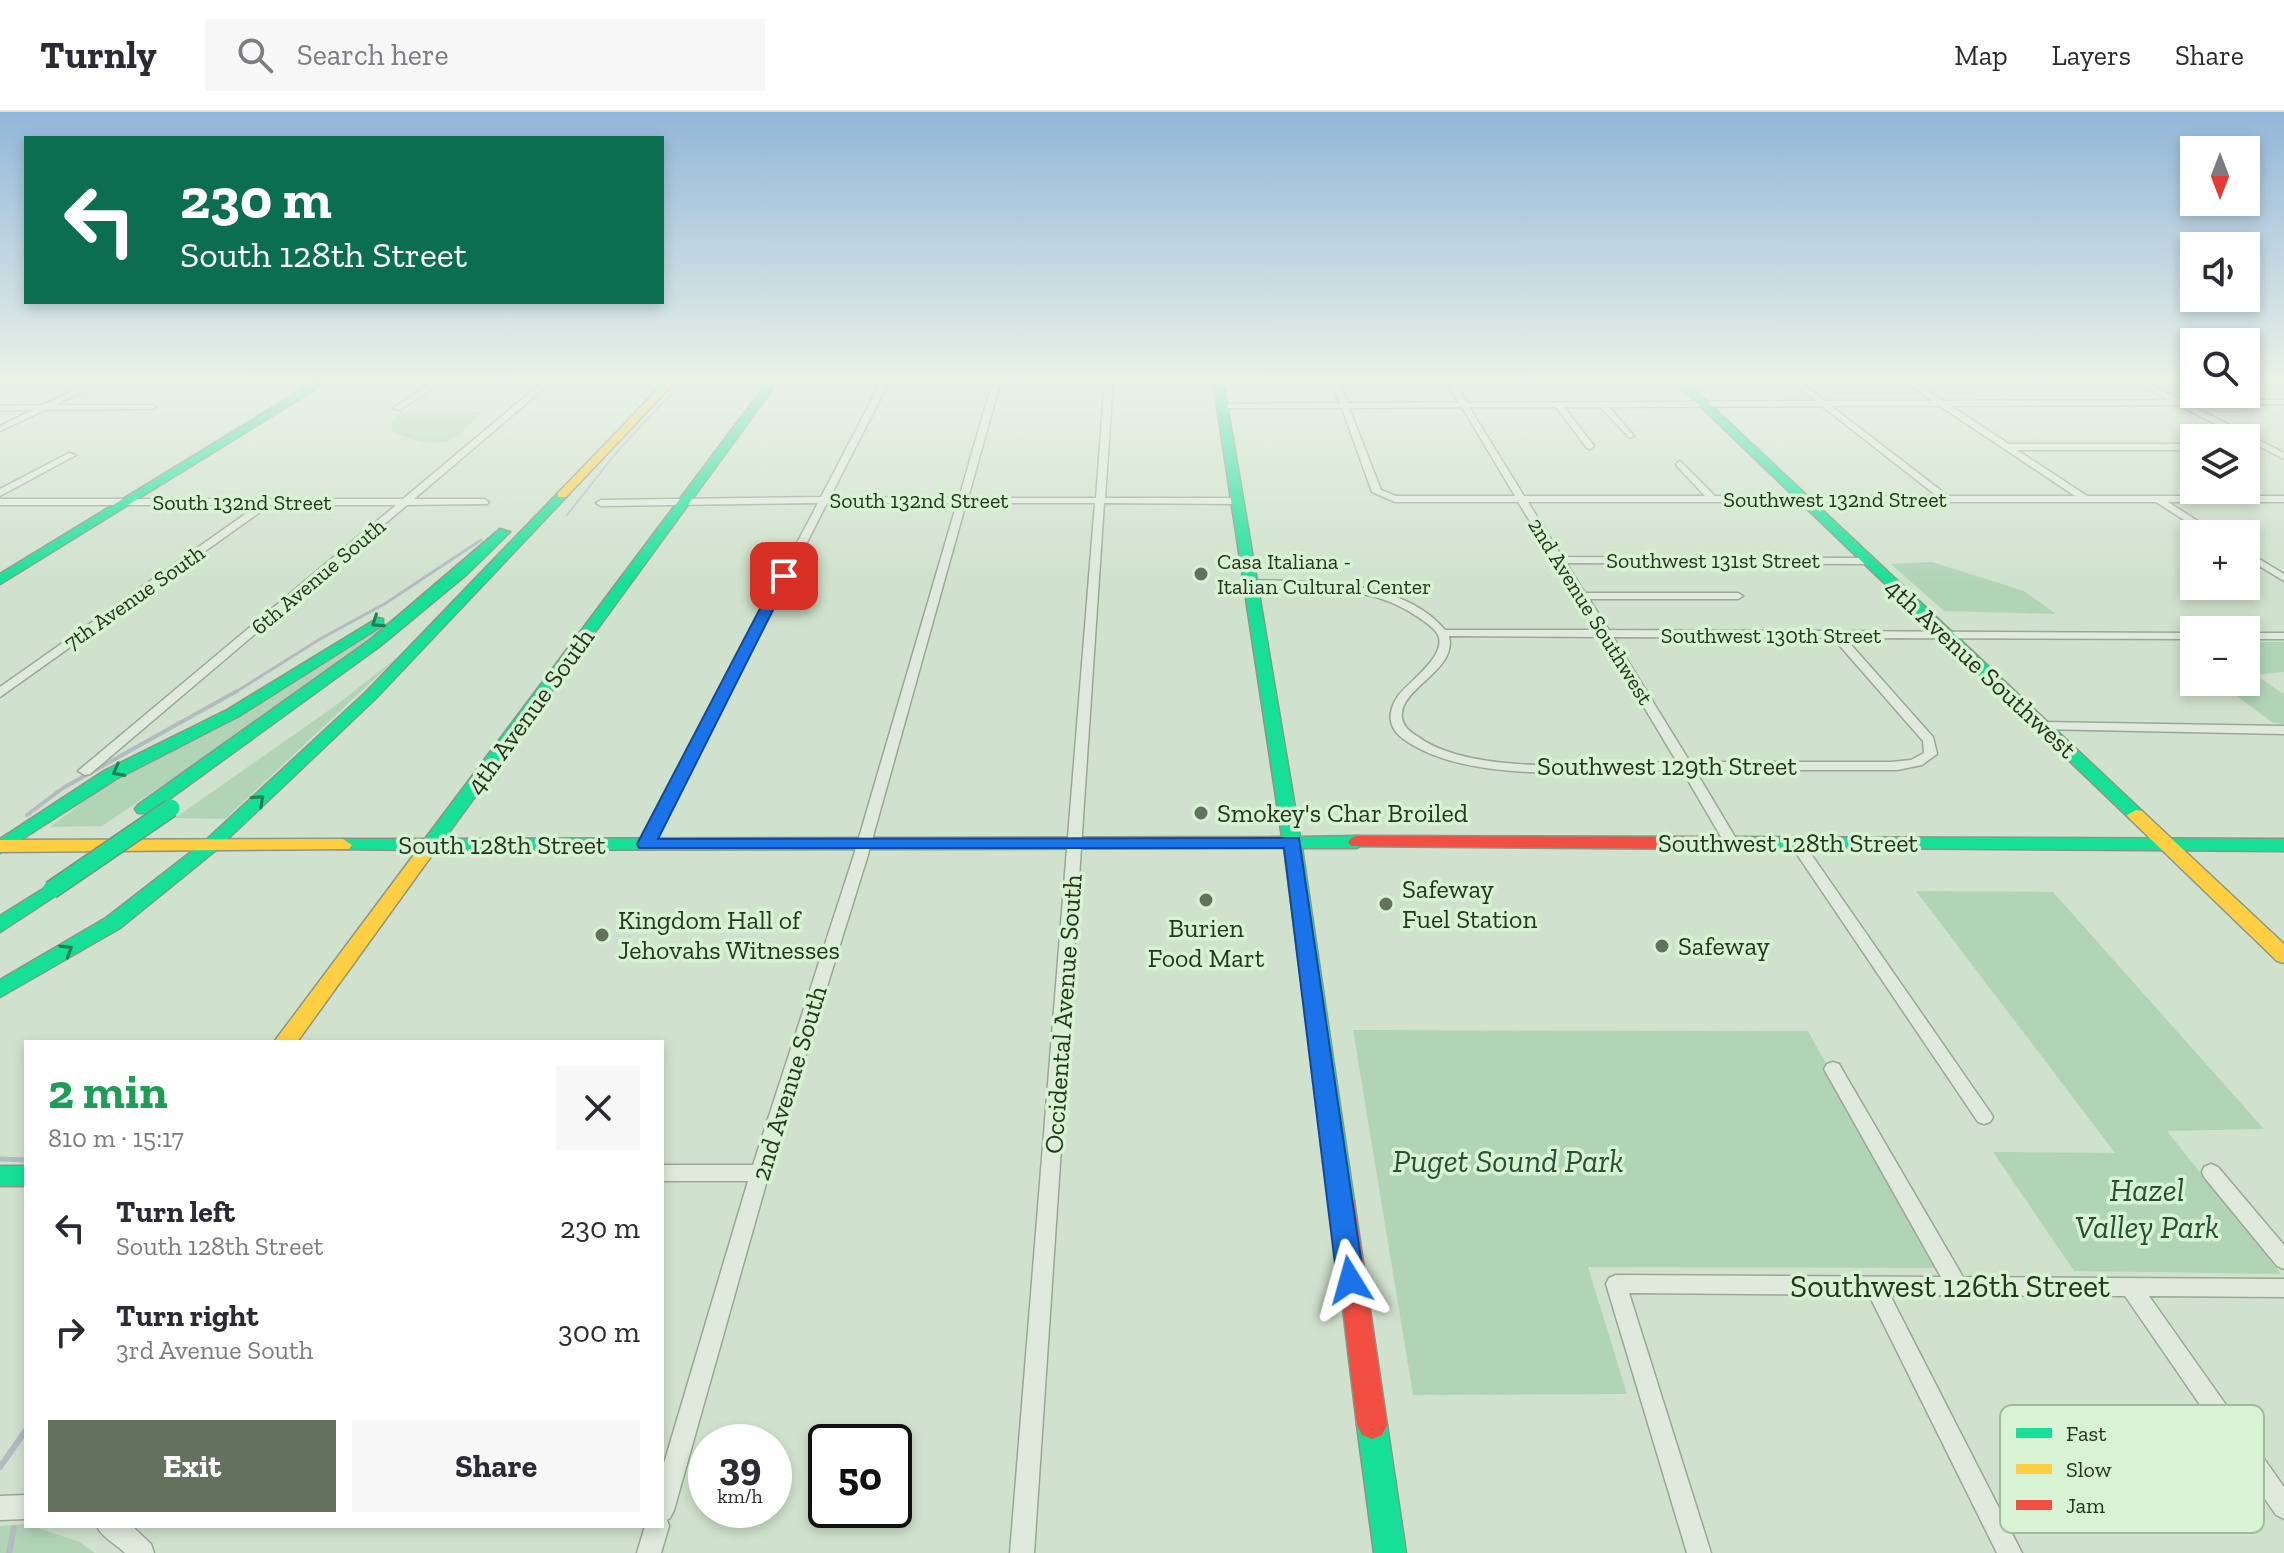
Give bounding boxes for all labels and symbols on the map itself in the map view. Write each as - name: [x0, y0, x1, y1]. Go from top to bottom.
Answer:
- north arrow: [2180, 136, 2260, 216]
- street label: Southwest 132nd Street: [1723, 486, 1948, 513]
- street label: South 132nd Street: [830, 487, 1009, 514]
- street label: South 132nd Street: [153, 489, 332, 516]
- street label: 6th Avenue South: [246, 512, 391, 640]
- street label: 2nd Avenue Southwest: [1522, 513, 1659, 710]
- street label: 7th Avenue South: [59, 539, 210, 656]
- pin: [750, 542, 818, 610]
- street label: Southwest 131st Street: [1606, 547, 1821, 574]
- place label: Casa Italiana - Italian Cultural Center: [1217, 548, 1431, 600]
- marker: Casa Italiana - Italian Cultural Center: [1192, 565, 1210, 583]
- street label: 4th Avenue Southwest: [1879, 571, 2083, 765]
- one-way arrow: [371, 613, 385, 628]
- street label: 4th Avenue South: [459, 621, 601, 800]
- street label: Southwest 130th Street: [1661, 622, 1882, 649]
- street label: Southwest 129th Street: [1537, 750, 1797, 782]
- one-way arrow: [111, 762, 126, 777]
- one-way arrow: [250, 795, 264, 810]
- place label: Smokey's Char Broiled: [1217, 797, 1468, 829]
- marker: Smokey's Char Broiled: [1192, 804, 1210, 822]
- street label: Southwest 128th Street: [1658, 827, 1918, 859]
- street label: South 128th Street: [398, 829, 606, 861]
- street label: Occidental Avenue South: [1037, 873, 1089, 1155]
- place label: Safeway Fuel Station: [1402, 873, 1537, 935]
- marker: Burien Food Mart: [1197, 891, 1215, 909]
- marker: Safeway Fuel Station: [1377, 895, 1395, 913]
- place label: Kingdom Hall of Jehovahs Witnesses: [618, 904, 840, 966]
- place label: Burien Food Mart: [1148, 912, 1265, 974]
- marker: Kingdom Hall of Jehovahs Witnesses: [593, 926, 611, 944]
- place label: Safeway: [1678, 930, 1770, 962]
- marker: Safeway: [1653, 937, 1671, 955]
- one-way arrow: [58, 944, 73, 960]
- street label: 2nd Avenue South: [744, 981, 834, 1184]
- park label: Puget Sound Park: [1393, 1142, 1623, 1180]
- park label: Hazel Valley Park: [2075, 1171, 2219, 1246]
- position arrow: [1308, 1238, 1392, 1322]
- street label: Southwest 126th Street: [1790, 1267, 2110, 1305]
- legend: [2000, 1405, 2264, 1533]
- text: Fast: [2066, 1420, 2107, 1447]
- speed limit sign: 50: [808, 1424, 912, 1528]
- text: Slow: [2066, 1456, 2112, 1483]
- text: Jam: [2066, 1492, 2105, 1519]

